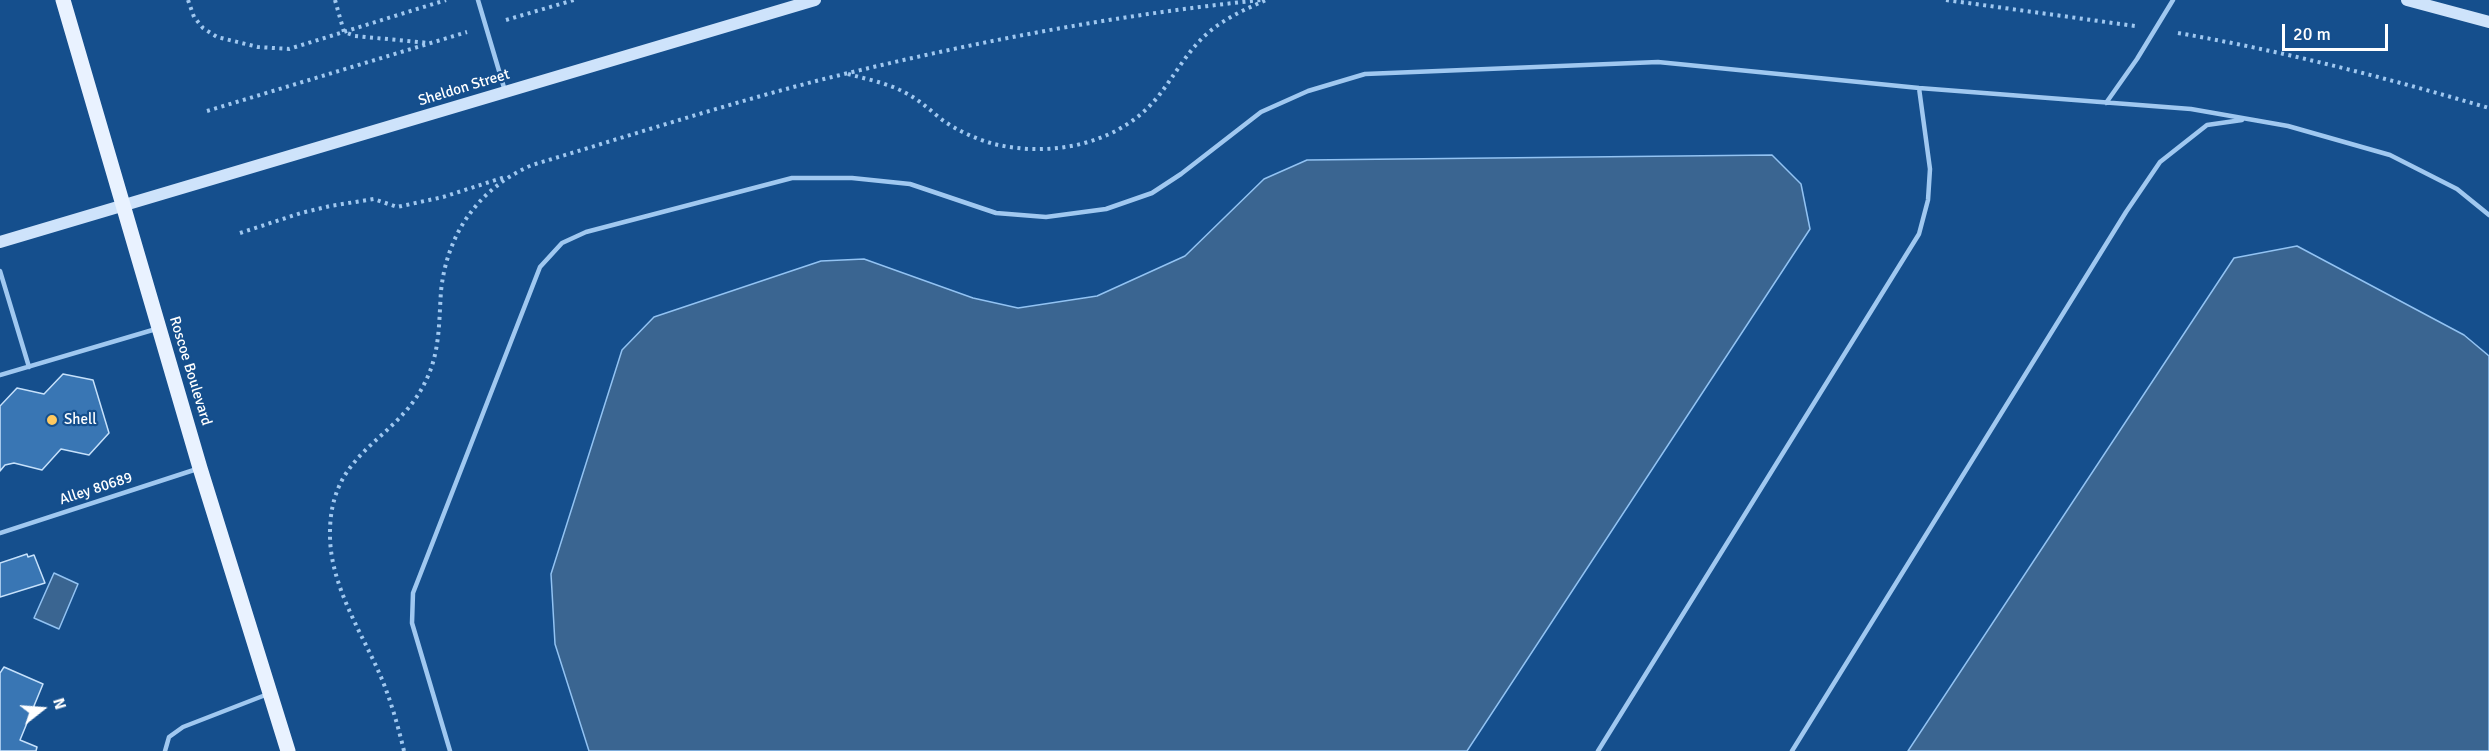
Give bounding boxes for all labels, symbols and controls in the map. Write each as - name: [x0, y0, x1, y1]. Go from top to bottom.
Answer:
- scale bar: [2285, 12, 2392, 50]
- text: 20 m: [2293, 23, 2331, 45]
- street label: Sheldon Street: [416, 66, 512, 110]
- street label: Roscoe Boulevard: [165, 314, 215, 428]
- place label: Shell: [64, 411, 97, 429]
- marker: Shell: [45, 413, 59, 427]
- street label: Alley 80689: [57, 469, 135, 509]
- north arrow: [12, 679, 72, 739]
- text: N: [48, 695, 70, 712]

